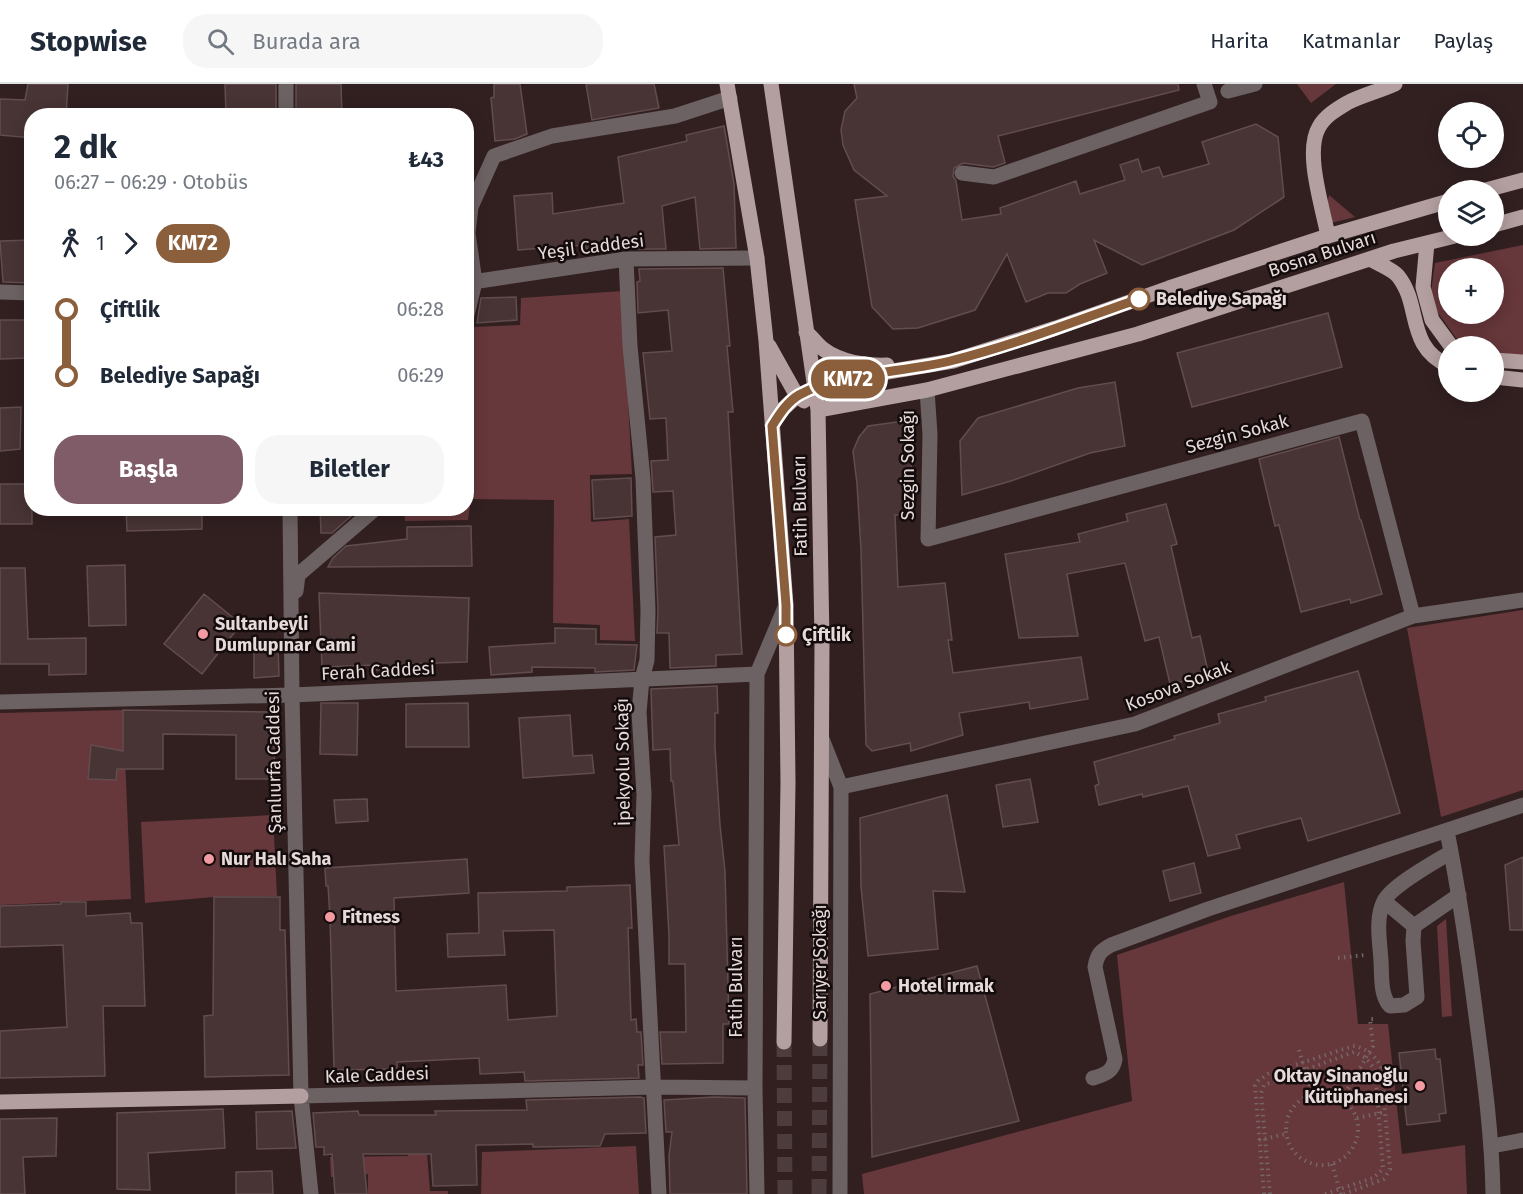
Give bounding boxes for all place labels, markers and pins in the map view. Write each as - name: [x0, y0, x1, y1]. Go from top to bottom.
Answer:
- marker: Belediye Sapağı: [1128, 288, 1150, 310]
- place label: Belediye Sapağı: [1156, 288, 1287, 310]
- place label: Sultanbeyli Dumlupınar Cami: [215, 613, 356, 656]
- marker: Çiftlik: [775, 624, 797, 646]
- place label: Çiftlik: [802, 624, 852, 646]
- marker: Sultanbeyli Dumlupınar Cami: [196, 627, 210, 641]
- place label: Nur Halı Saha: [221, 848, 332, 870]
- marker: Nur Halı Saha: [202, 852, 216, 866]
- place label: Fitness: [342, 906, 400, 928]
- marker: Fitness: [323, 910, 337, 924]
- place label: Hotel irmak: [898, 975, 995, 997]
- marker: Hotel irmak: [879, 979, 893, 993]
- place label: Oktay Sinanoğlu Kütüphanesi: [1274, 1065, 1408, 1108]
- marker: Oktay Sinanoğlu Kütüphanesi: [1413, 1079, 1427, 1093]

